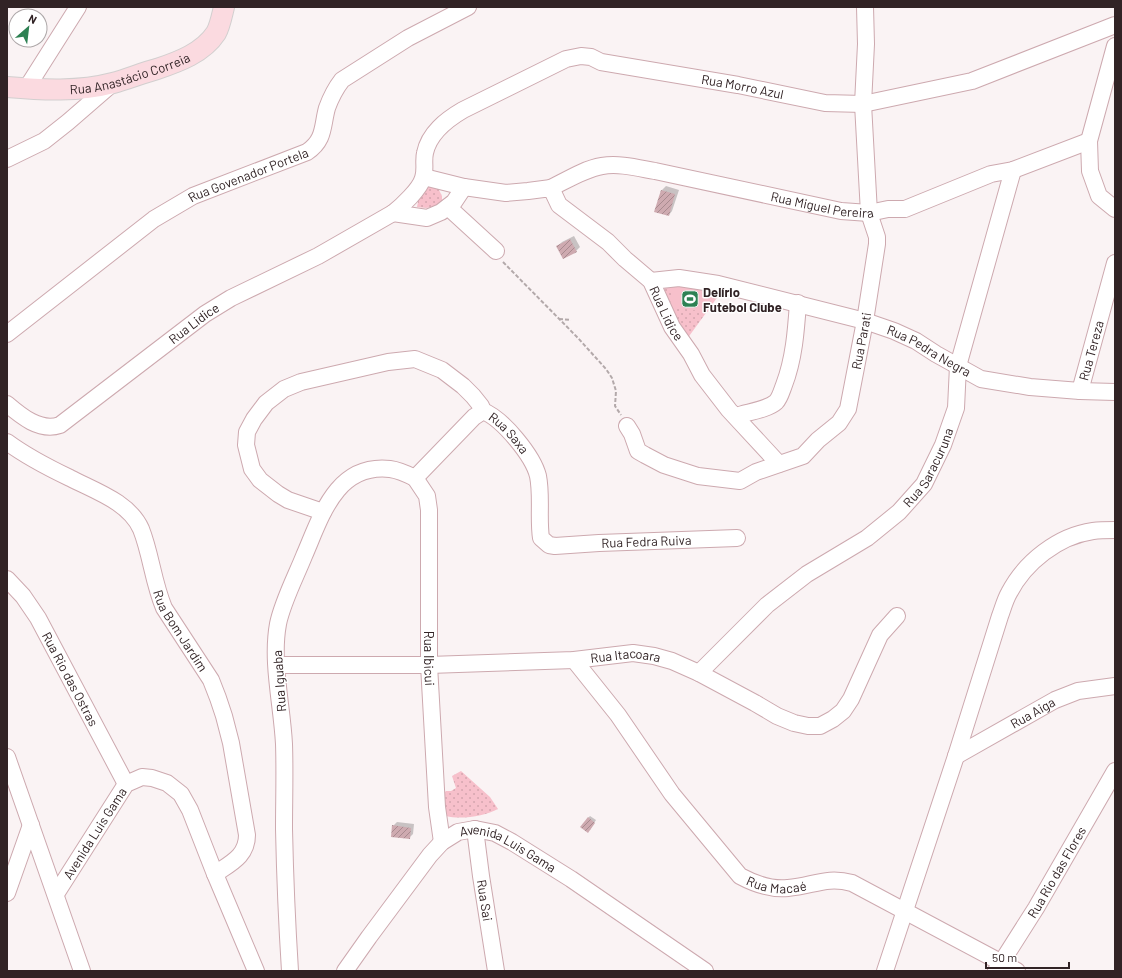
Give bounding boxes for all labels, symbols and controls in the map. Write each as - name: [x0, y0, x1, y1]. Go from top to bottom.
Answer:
- north arrow: [8, 8, 48, 48]
- text: N: [27, 11, 39, 26]
- street label: Rua Anastácio Correia: [69, 49, 192, 97]
- street label: Rua Morro Azul: [700, 71, 785, 102]
- street label: Rua Govenador Portela: [185, 144, 311, 205]
- street label: Rua Miguel Pereira: [769, 188, 875, 221]
- street label: Rua Lidice: [646, 283, 687, 344]
- place label: Delírio Futebol Clube: [703, 284, 782, 315]
- sports icon: Delírio Futebol Clube: [680, 289, 700, 309]
- street label: Rua Lidice: [165, 299, 222, 347]
- street label: Rua Parati: [848, 311, 874, 371]
- street label: Rua Tereza: [1075, 319, 1107, 382]
- street label: Rua Pedra Negra: [885, 321, 974, 380]
- street label: Rua Saxa: [486, 408, 532, 457]
- street label: Rua Saracuruna: [899, 426, 956, 510]
- street label: Rua Fedra Ruiva: [601, 532, 692, 551]
- street label: Rua Bom Jardim: [150, 588, 211, 674]
- street label: Rua Rio das Ostras: [39, 629, 102, 729]
- street label: Rua Ibicui: [421, 631, 438, 686]
- street label: Rua Itacoara: [589, 645, 663, 666]
- street label: Rua Iguaba: [269, 650, 289, 712]
- street label: Rua Aiga: [1007, 694, 1058, 732]
- street label: Avenida Luis Gama: [60, 784, 130, 882]
- street label: Avenida Luis Gama: [458, 821, 559, 876]
- street label: Rua Rio das Flores: [1024, 824, 1089, 921]
- street label: Rua Macaé: [744, 872, 808, 896]
- street label: Rua Sai: [474, 878, 496, 922]
- scale bar: [986, 944, 1069, 970]
- text: 50 m: [992, 950, 1017, 964]

